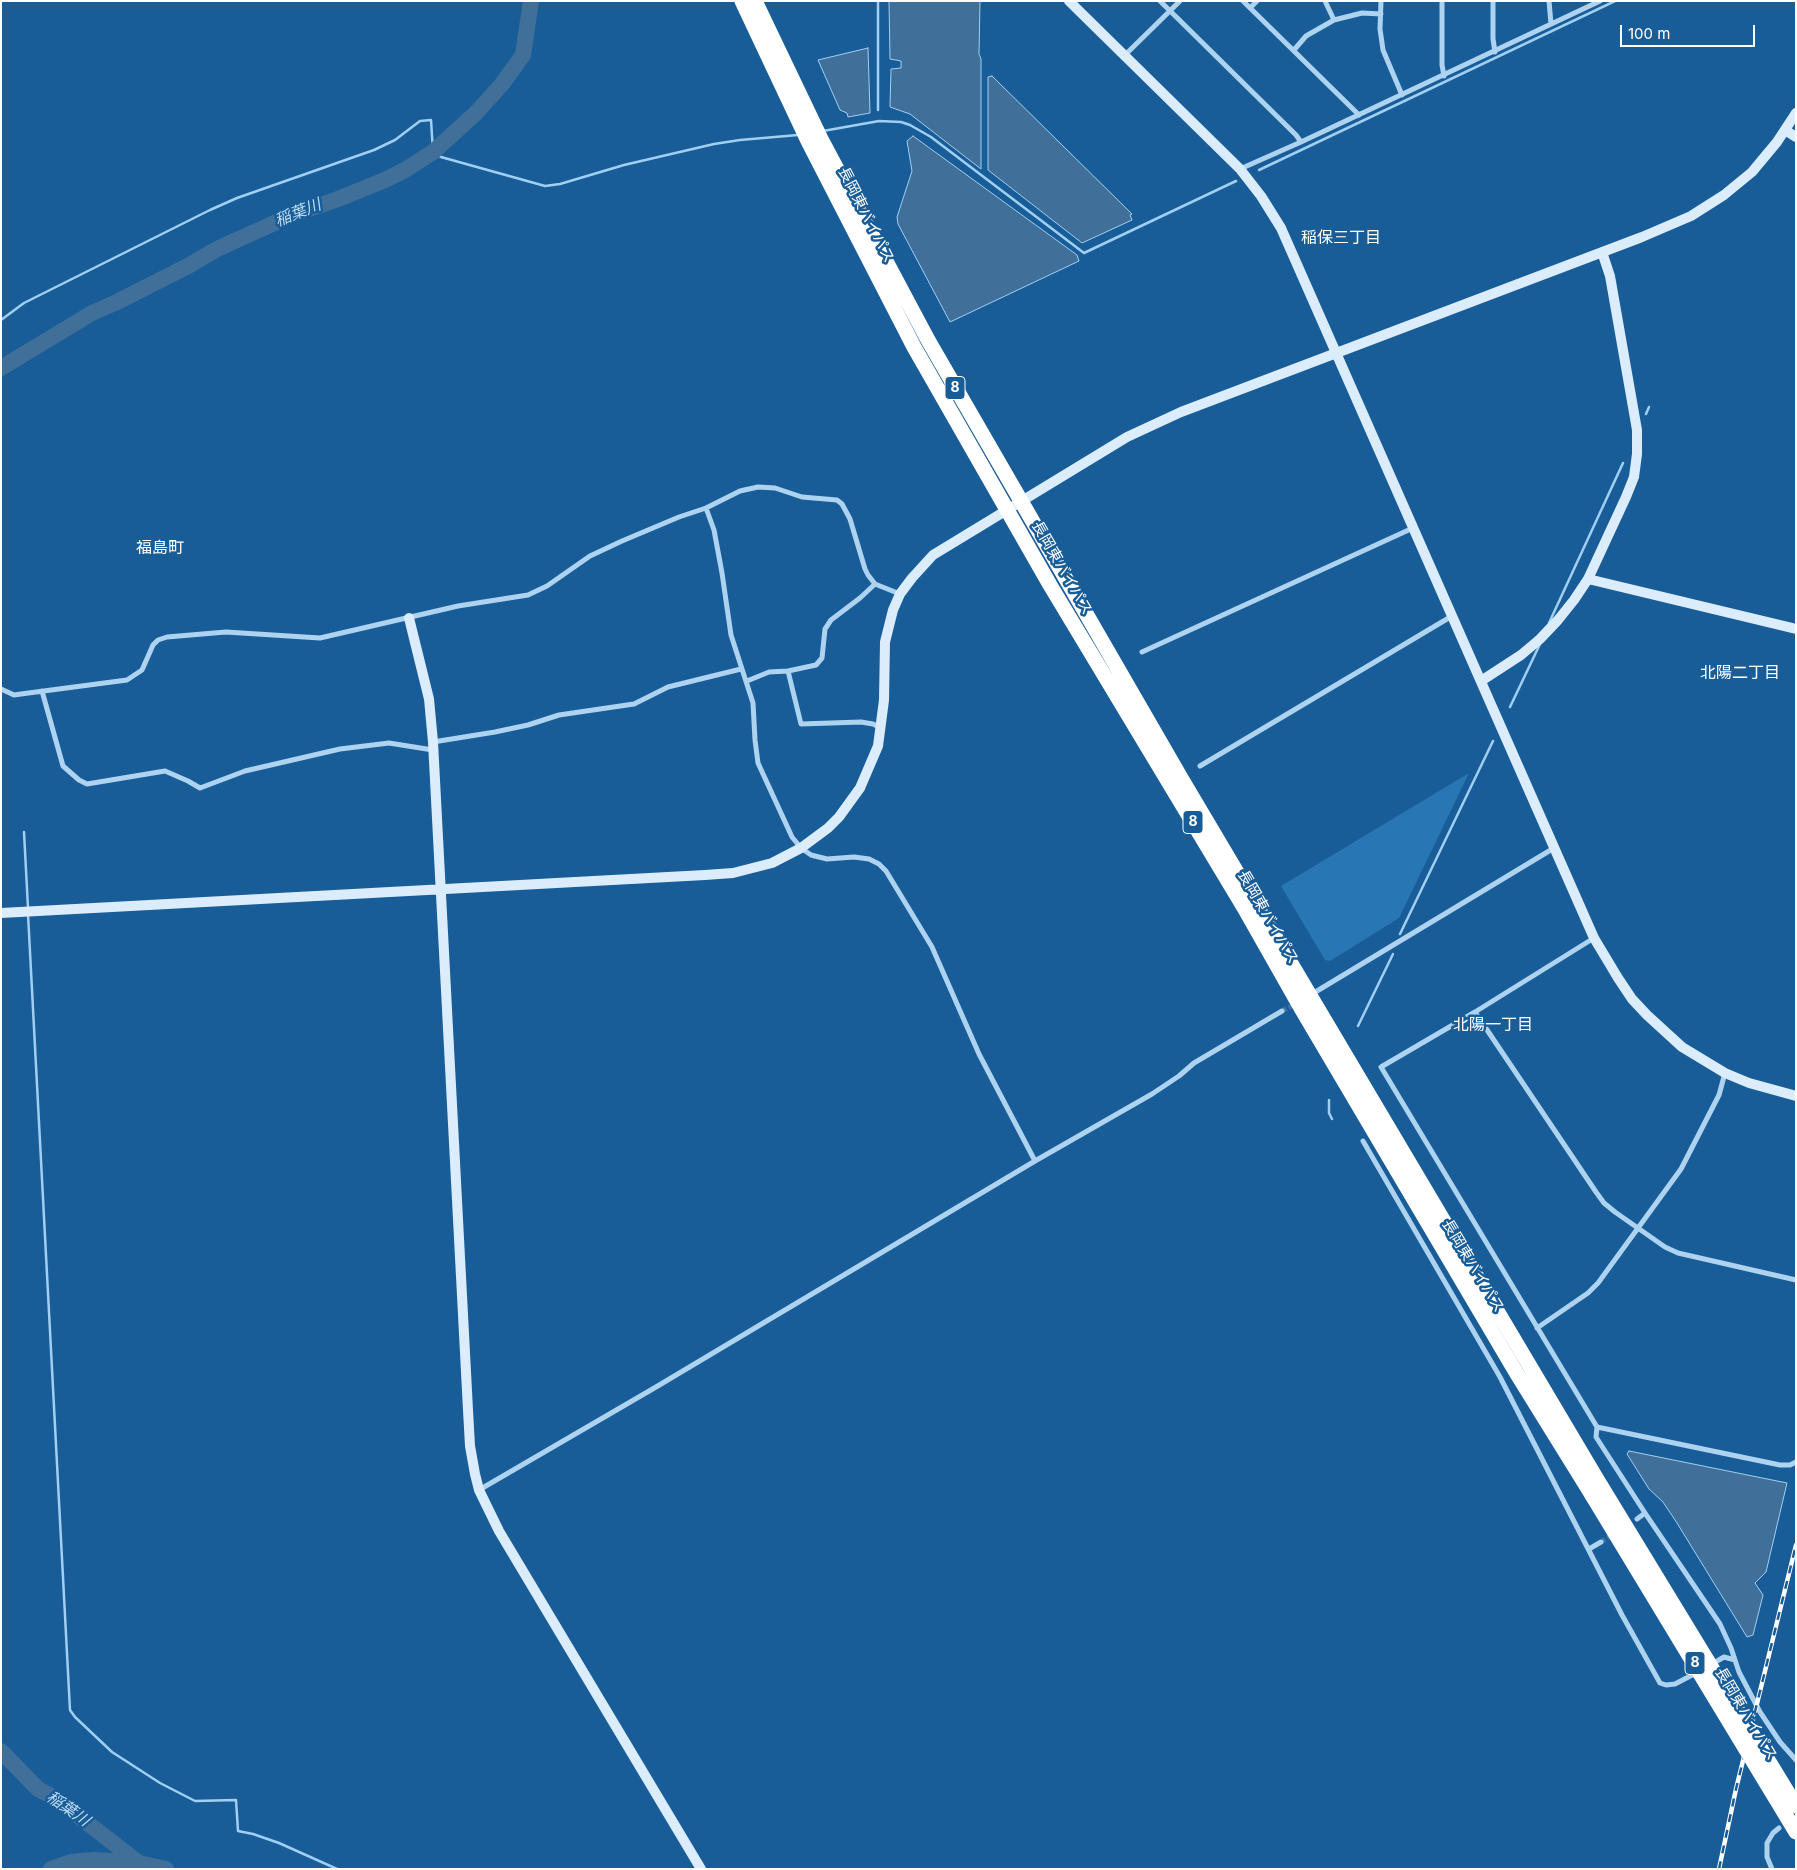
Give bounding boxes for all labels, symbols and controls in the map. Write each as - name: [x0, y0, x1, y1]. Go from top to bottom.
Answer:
- scale bar: [1622, 15, 1757, 47]
- text: 100 m: [1628, 24, 1670, 43]
- street label: 長岡東バイパス: [834, 164, 898, 266]
- water label: 稲葉川: [272, 195, 324, 231]
- district label: 稲保三丁目: [1301, 228, 1381, 248]
- road number: 8: [945, 376, 965, 399]
- street label: 長岡東バイパス: [1028, 518, 1096, 618]
- district label: 福島町: [136, 538, 184, 558]
- district label: 北陽二丁目: [1700, 663, 1780, 683]
- road number: 8: [1183, 810, 1203, 834]
- street label: 長岡東バイパス: [1234, 867, 1302, 967]
- district label: 北陽一丁目: [1453, 1015, 1533, 1035]
- street label: 長岡東バイパス: [1438, 1216, 1508, 1316]
- road number: 8: [1685, 1652, 1705, 1675]
- street label: 長岡東バイパス: [1711, 1664, 1781, 1764]
- water label: 稲葉川: [43, 1787, 93, 1831]

